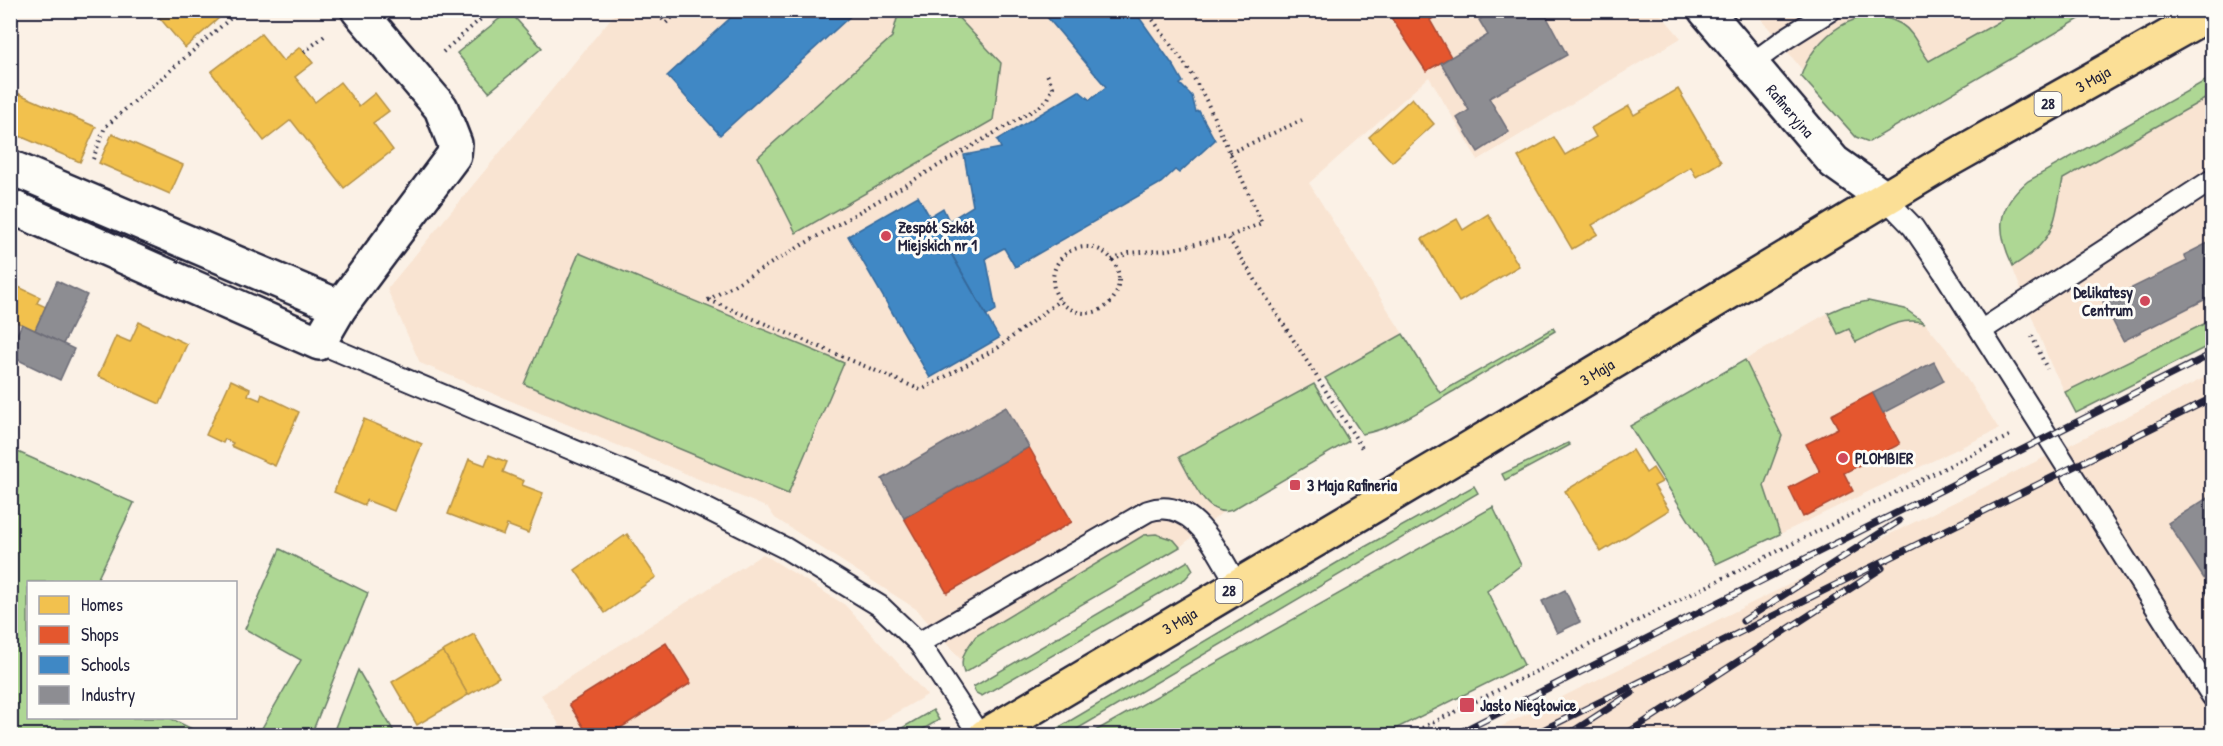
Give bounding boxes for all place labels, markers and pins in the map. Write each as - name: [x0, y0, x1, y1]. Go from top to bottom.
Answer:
- place label: Zespół Szkół Miejskich nr 1: [898, 216, 977, 256]
- marker: Zespół Szkół Miejskich nr 1: [879, 229, 893, 243]
- place label: Delikatesy Centrum: [2073, 281, 2133, 321]
- marker: Delikatesy Centrum: [2138, 294, 2152, 308]
- place label: PLOMBIER: [1855, 447, 1914, 469]
- marker: PLOMBIER: [1836, 451, 1850, 465]
- place label: 3 Maja Rafineria: [1307, 474, 1398, 496]
- marker: 3 Maja Rafineria: [1288, 478, 1302, 492]
- place label: Jasło Niegłowice: [1480, 694, 1577, 717]
- marker: Jasło Niegłowice: [1458, 696, 1476, 714]

